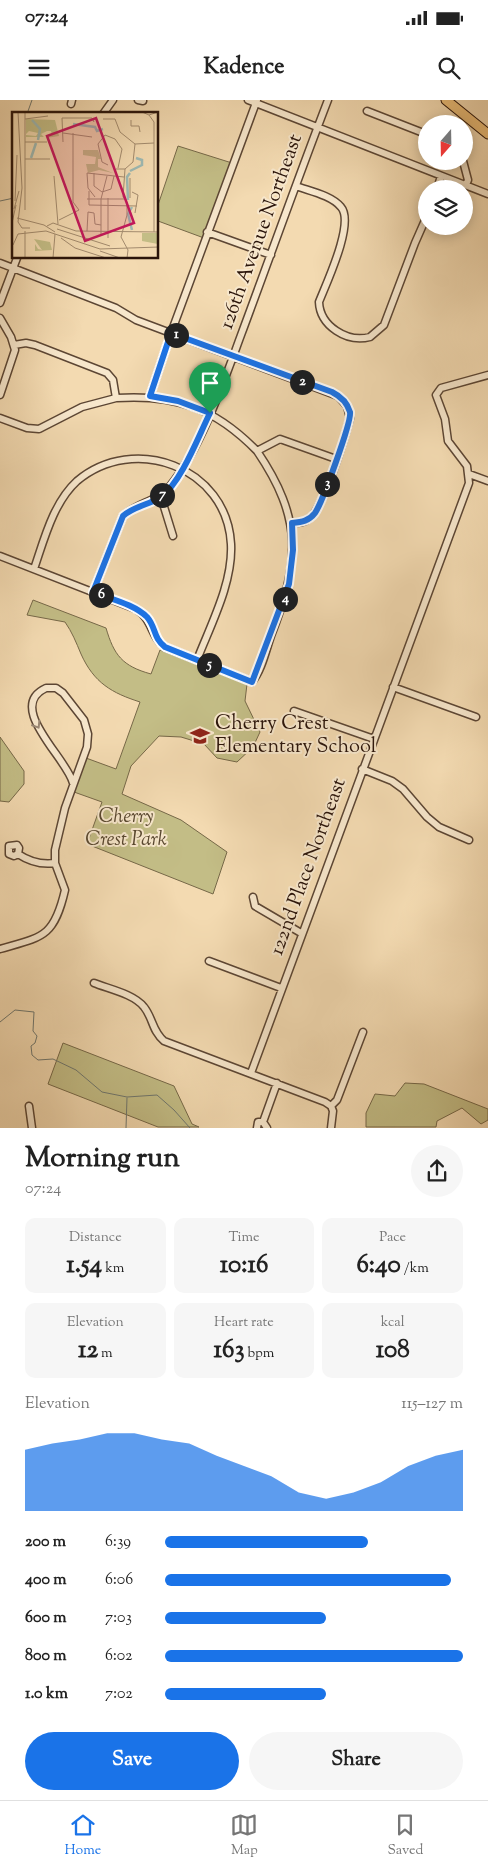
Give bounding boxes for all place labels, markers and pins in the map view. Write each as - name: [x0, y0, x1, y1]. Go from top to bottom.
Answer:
- pin: 1: [164, 322, 188, 348]
- pin: [189, 362, 231, 413]
- pin: 2: [290, 370, 314, 394]
- pin: 3: [314, 472, 340, 496]
- pin: 7: [150, 482, 174, 508]
- pin: 6: [88, 582, 114, 608]
- pin: 4: [272, 586, 298, 612]
- pin: 5: [196, 652, 222, 678]
- place label: Cherry Crest Elementary School: [215, 710, 377, 762]
- school or university icon: Cherry Crest Elementary School: [189, 725, 211, 747]

